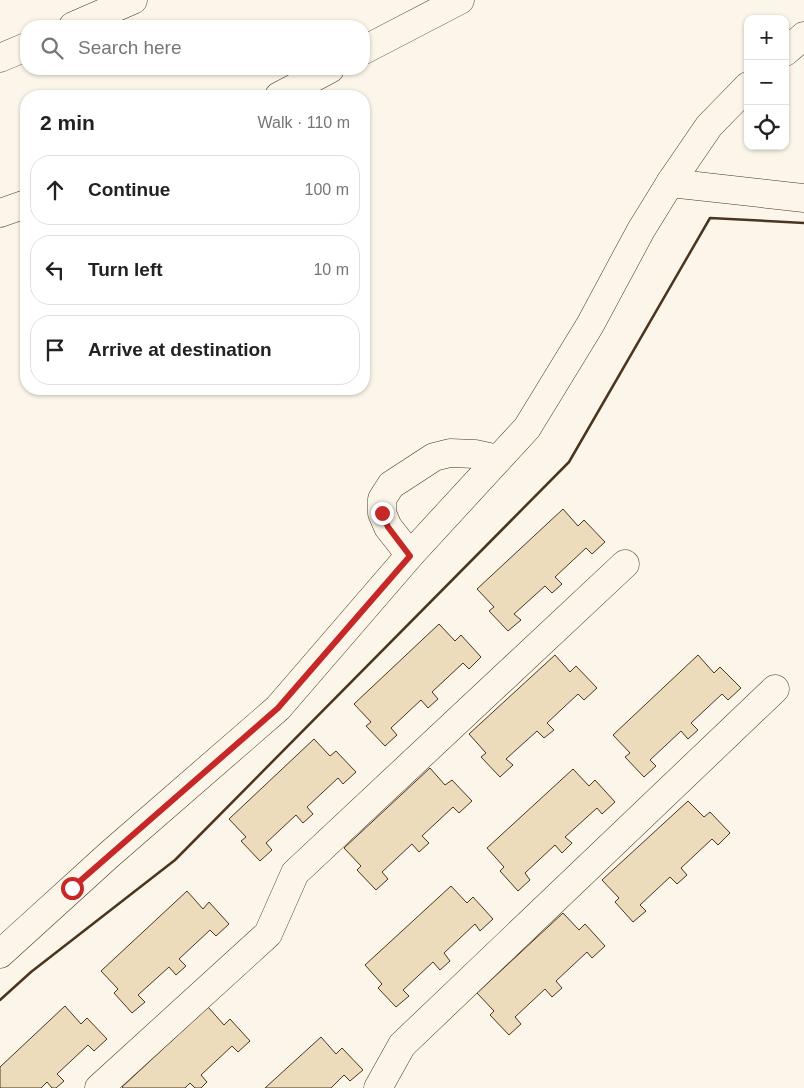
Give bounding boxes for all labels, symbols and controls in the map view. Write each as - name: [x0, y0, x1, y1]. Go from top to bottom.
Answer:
- map controls: [744, 15, 789, 150]
- button: +: [744, 15, 789, 60]
- search box: [20, 20, 370, 75]
- icon: search: [38, 34, 66, 62]
- text: Search here: [78, 37, 182, 58]
- button: −: [744, 60, 789, 105]
- button: locate: [744, 105, 789, 150]
- text: 2 min: [40, 111, 95, 134]
- text: Walk · 110 m: [258, 114, 350, 131]
- icon: ahead: [41, 176, 69, 204]
- text: Continue: [88, 179, 170, 200]
- text: 100 m: [305, 181, 349, 198]
- icon: left: [41, 256, 69, 284]
- text: Turn left: [88, 259, 163, 280]
- text: 10 m: [313, 261, 349, 278]
- icon: arrive: [41, 336, 69, 364]
- text: Arrive at destination: [88, 339, 272, 360]
- route end: [371, 502, 394, 525]
- route start: [61, 877, 84, 900]

